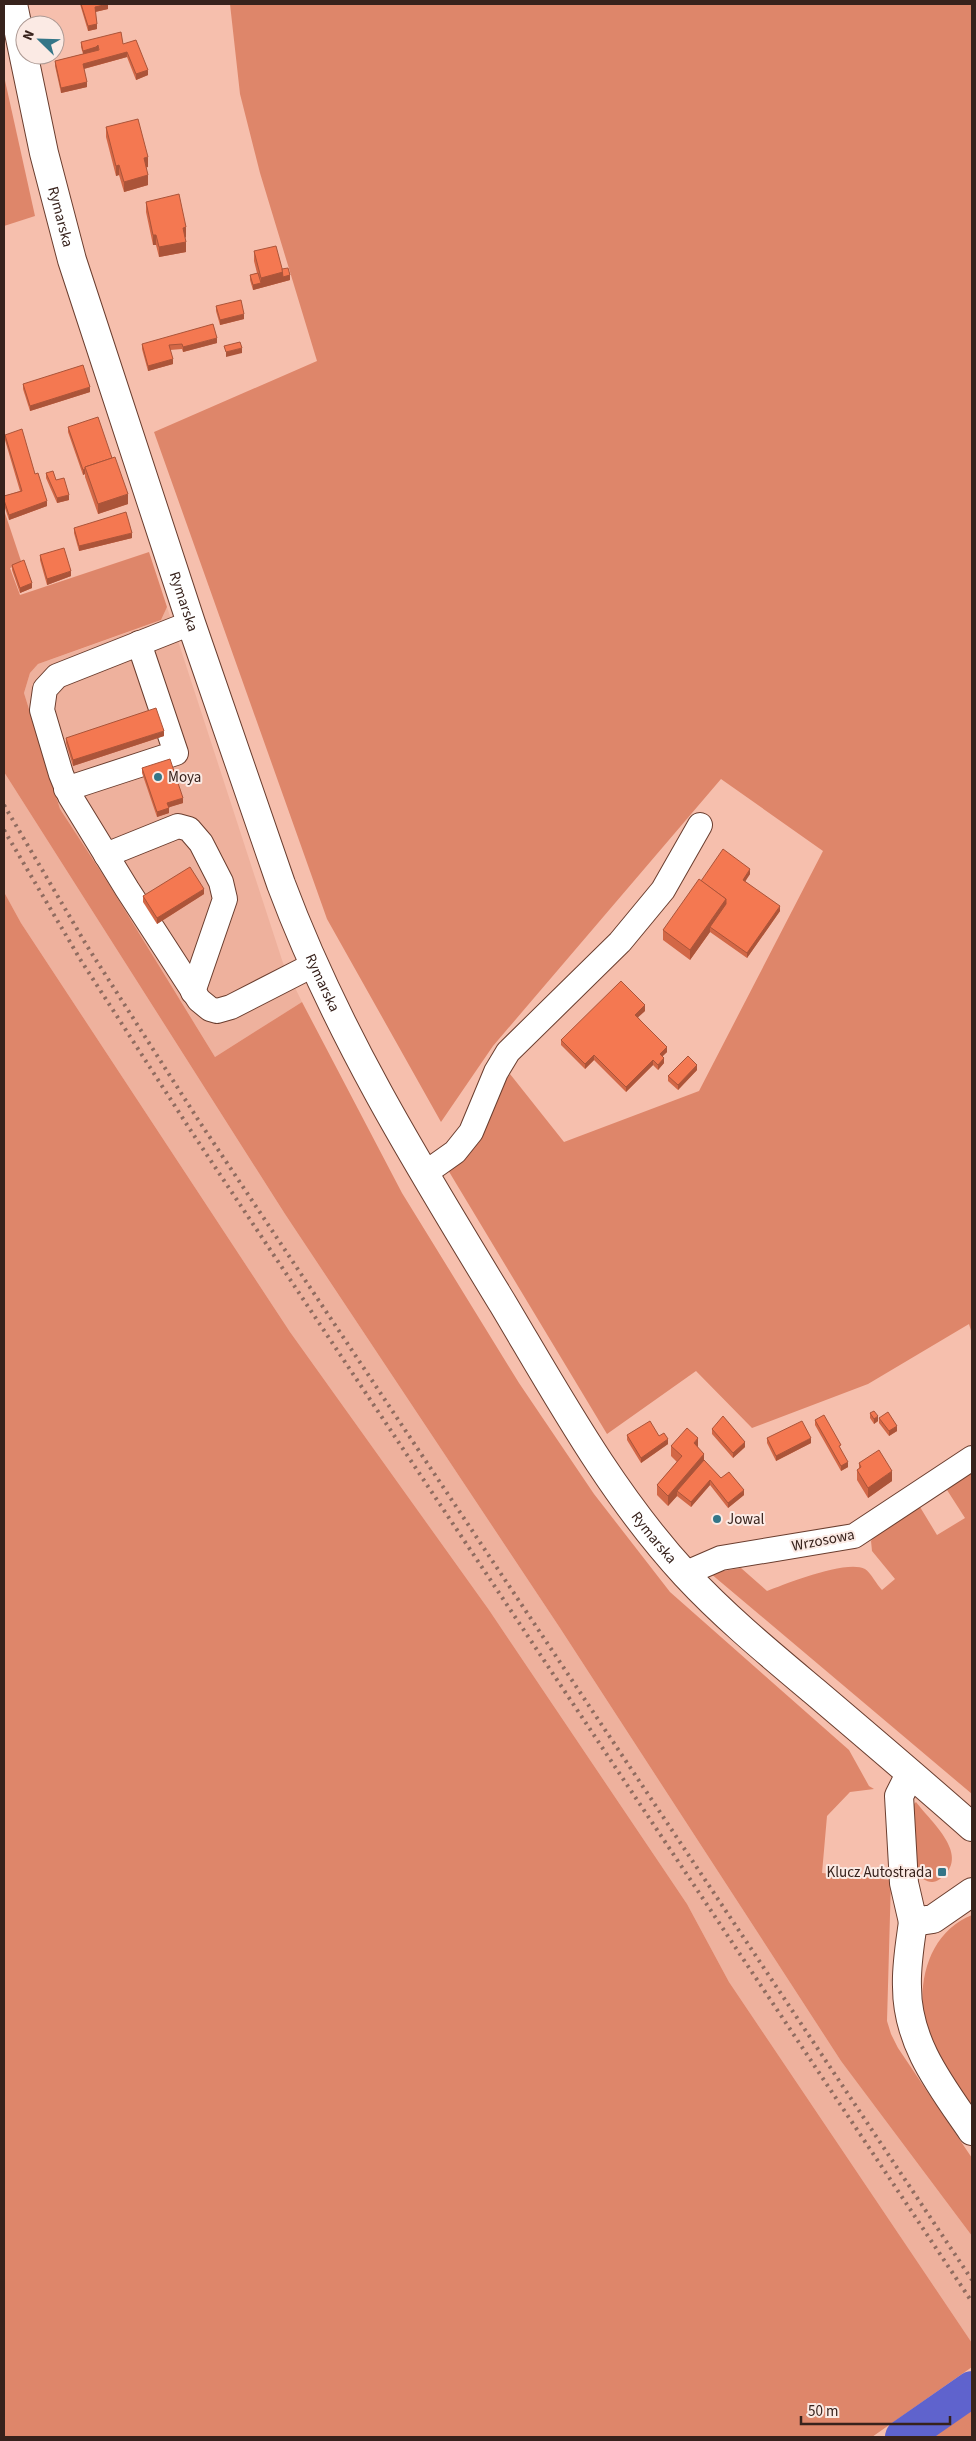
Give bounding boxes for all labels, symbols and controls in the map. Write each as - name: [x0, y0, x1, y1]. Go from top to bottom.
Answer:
- north arrow: [15, 15, 65, 65]
- text: N: [18, 27, 40, 44]
- street label: Rymarska: [42, 184, 78, 249]
- street label: Rymarska: [164, 569, 203, 634]
- place label: Moya: [168, 767, 201, 788]
- marker: Moya: [152, 771, 164, 783]
- street label: Rymarska: [300, 951, 345, 1015]
- street label: Rymarska: [626, 1507, 681, 1568]
- place label: Jowal: [727, 1509, 764, 1530]
- marker: Jowal: [711, 1513, 723, 1525]
- street label: Wrzosowa: [790, 1524, 856, 1557]
- place label: Klucz Autostrada: [827, 1862, 932, 1883]
- marker: Klucz Autostrada: [936, 1866, 948, 1878]
- scale bar: [801, 2394, 950, 2426]
- text: 50 m: [808, 2401, 838, 2422]

